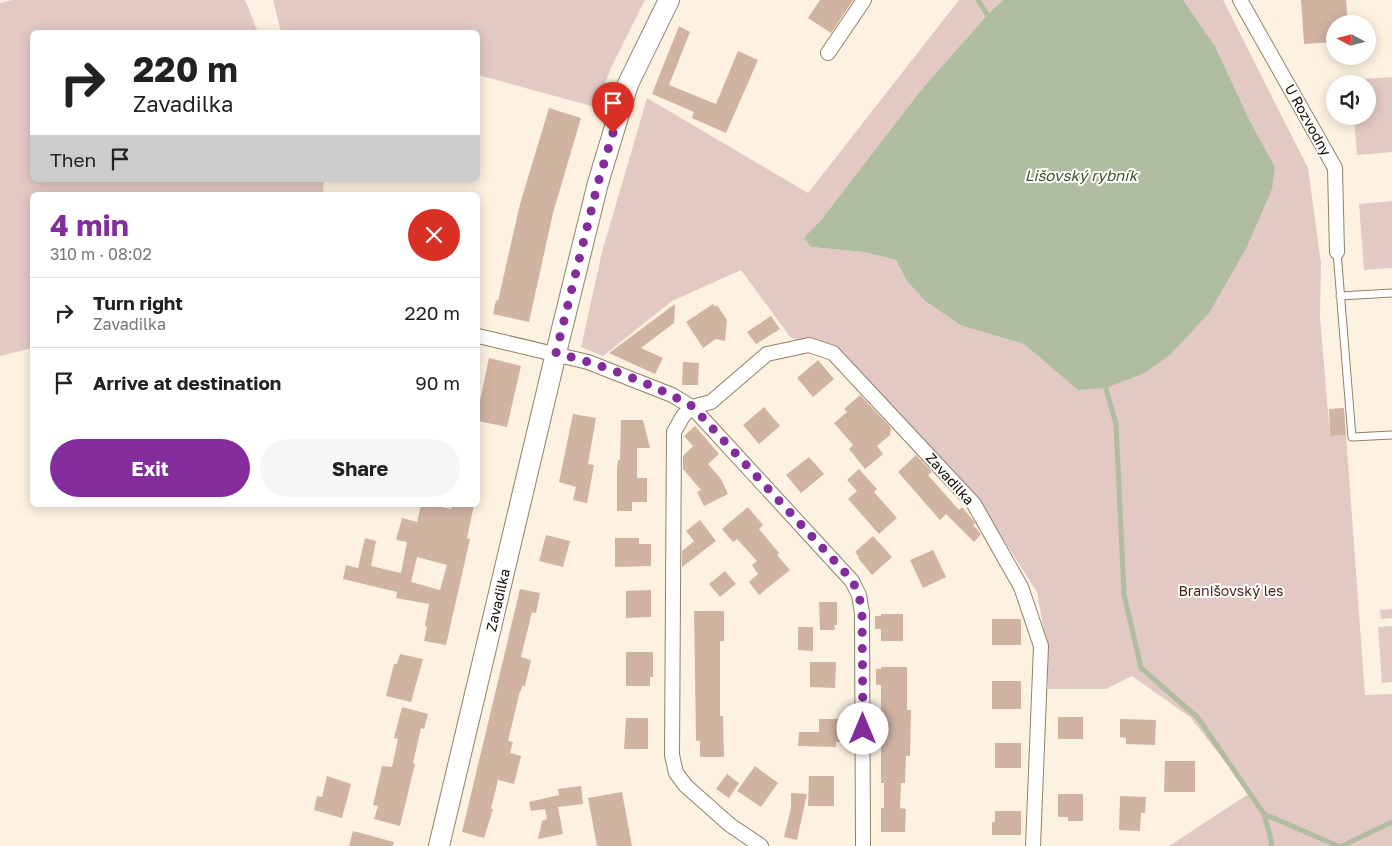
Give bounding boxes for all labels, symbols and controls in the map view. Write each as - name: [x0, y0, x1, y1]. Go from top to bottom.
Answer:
- north arrow: [1326, 15, 1376, 65]
- map controls: [1326, 15, 1376, 125]
- text: 220 m: [133, 48, 238, 90]
- icon: right: [50, 50, 115, 115]
- button: sound: [1326, 75, 1376, 125]
- street label: U Rozvodny: [1282, 81, 1335, 159]
- pin: [592, 82, 634, 133]
- icon: arrive: [599, 89, 627, 117]
- text: Zavadilka: [133, 90, 233, 117]
- icon: arrive: [106, 145, 134, 173]
- text: Then: [50, 148, 96, 171]
- water label: Lišovský rybník: [1025, 166, 1139, 185]
- text: 4 min: [50, 207, 129, 243]
- button: close: [408, 209, 460, 261]
- text: 310 m · 08:02: [50, 244, 152, 264]
- text: Turn right: [93, 291, 183, 314]
- icon: right: [50, 299, 78, 327]
- text: 220 m: [405, 301, 460, 324]
- text: Zavadilka: [93, 314, 166, 334]
- icon: arrive: [50, 369, 78, 397]
- text: Arrive at destination: [93, 371, 281, 394]
- text: 90 m: [415, 371, 460, 394]
- button: Exit: [50, 439, 250, 497]
- button: Share: [260, 439, 460, 497]
- street label: Zavadilka: [923, 449, 978, 508]
- street label: Zavadilka: [482, 567, 513, 633]
- park label: Branišovský les: [1178, 582, 1284, 599]
- position arrow: [836, 702, 888, 754]

